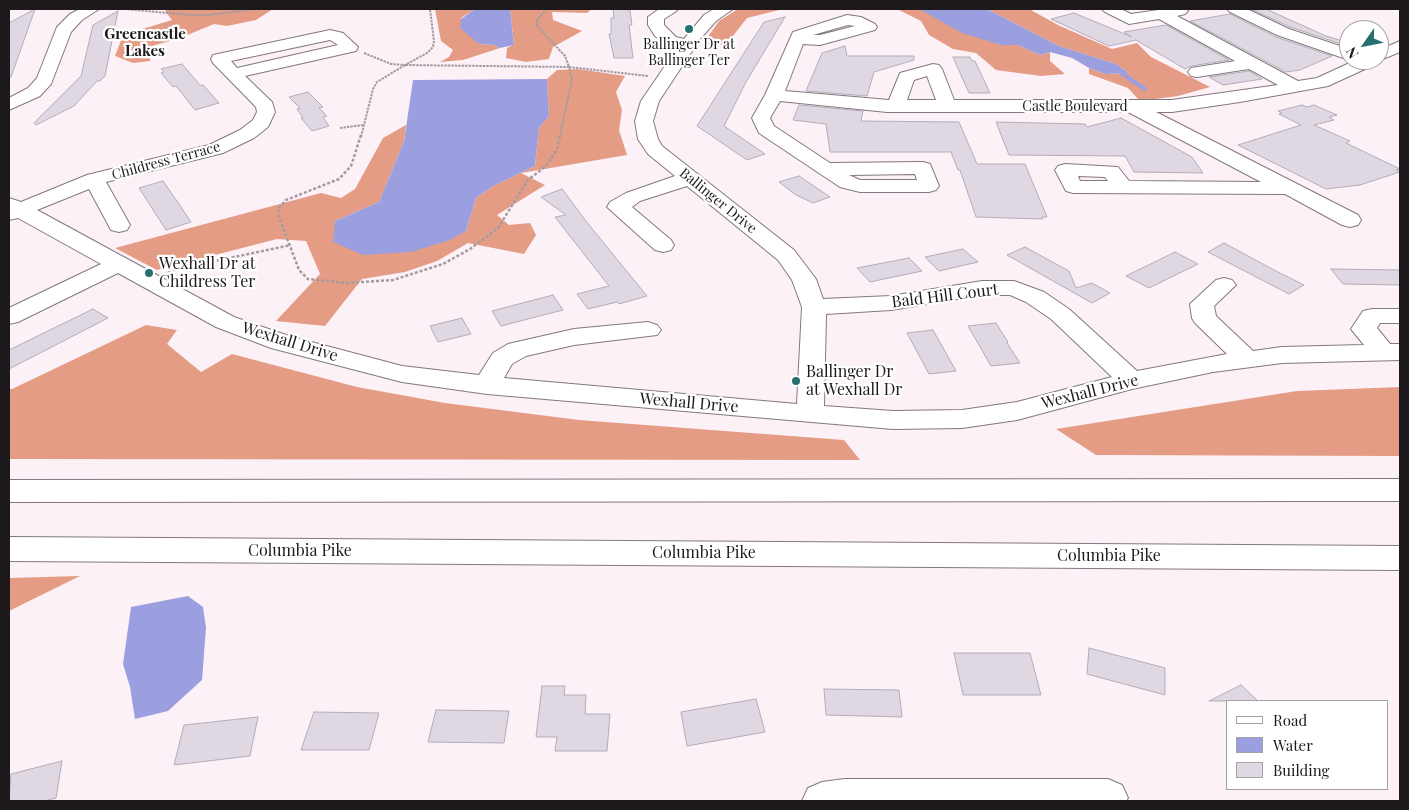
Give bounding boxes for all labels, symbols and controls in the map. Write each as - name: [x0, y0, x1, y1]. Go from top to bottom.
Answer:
- north arrow: [1339, 20, 1389, 70]
- marker: Ballinger Dr at Ballinger Ter: [683, 23, 695, 35]
- district label: Greencastle Lakes: [104, 25, 186, 60]
- place label: Ballinger Dr at Ballinger Ter: [643, 37, 735, 70]
- text: N: [1341, 43, 1363, 62]
- street label: Castle Boulevard: [1022, 99, 1128, 115]
- street label: Childress Terrace: [110, 138, 222, 184]
- street label: Ballinger Drive: [676, 165, 760, 237]
- place label: Wexhall Dr at Childress Ter: [159, 254, 255, 292]
- marker: Wexhall Dr at Childress Ter: [143, 267, 155, 279]
- street label: Bald Hill Court: [891, 280, 999, 312]
- street label: Wexhall Drive: [240, 318, 340, 366]
- place label: Ballinger Dr at Wexhall Dr: [806, 362, 902, 400]
- street label: Wexhall Drive: [1040, 371, 1140, 413]
- marker: Ballinger Dr at Wexhall Dr: [790, 375, 802, 387]
- street label: Wexhall Drive: [639, 389, 739, 417]
- street label: Columbia Pike: [248, 541, 352, 561]
- street label: Columbia Pike: [652, 543, 756, 563]
- street label: Columbia Pike: [1057, 546, 1161, 566]
- legend: [1226, 700, 1389, 790]
- text: Road: [1273, 710, 1307, 730]
- text: Water: [1273, 735, 1313, 755]
- text: Building: [1273, 760, 1329, 780]

